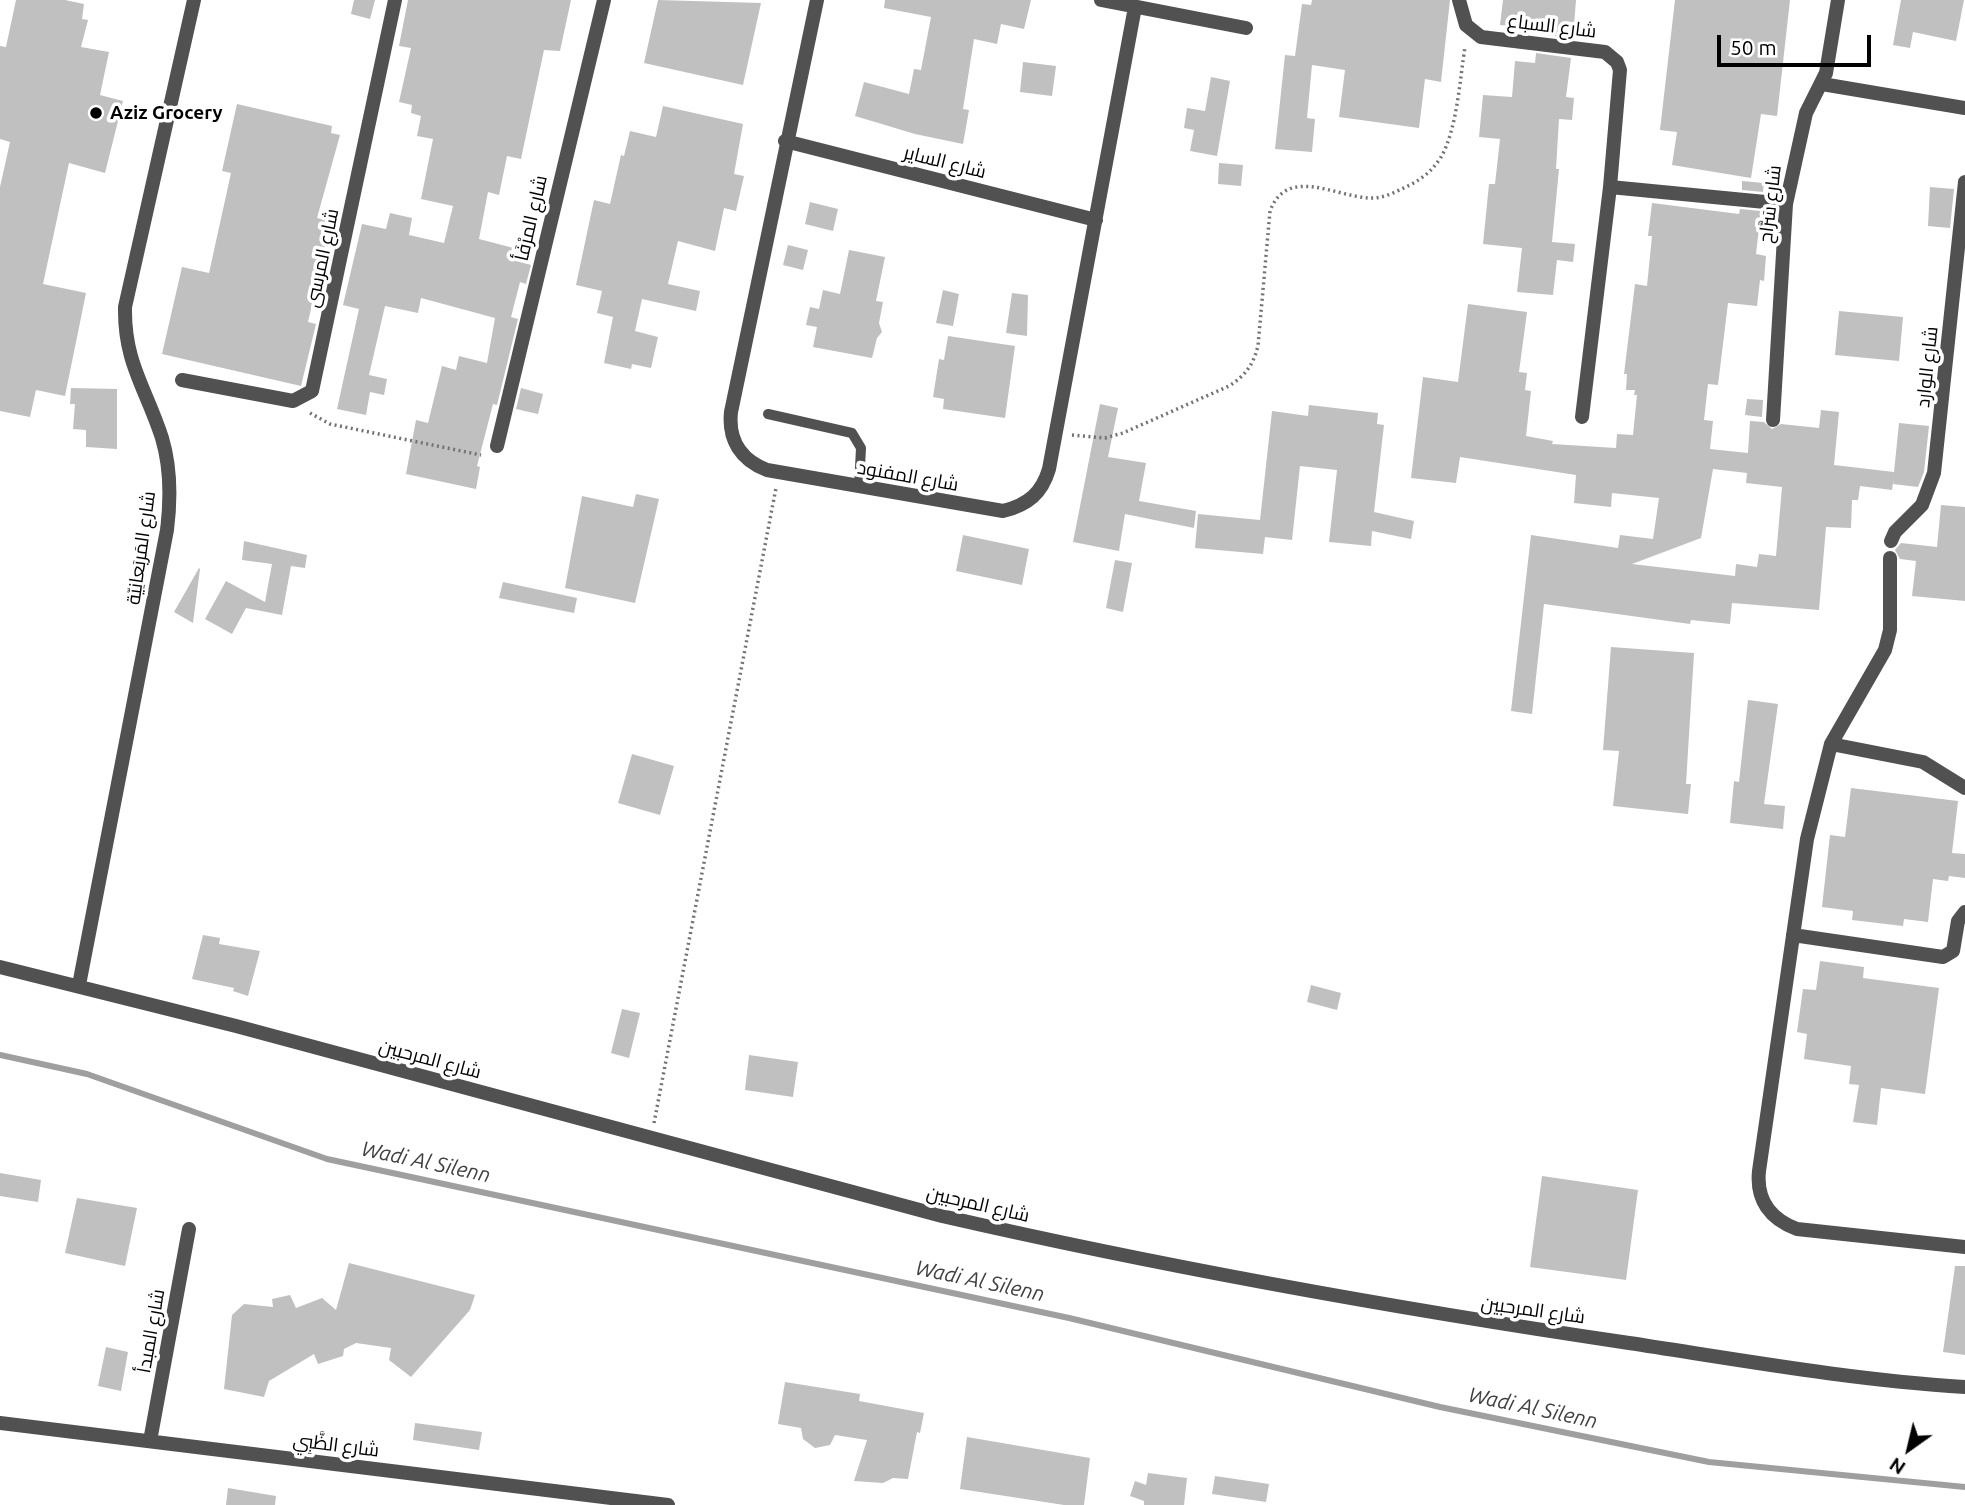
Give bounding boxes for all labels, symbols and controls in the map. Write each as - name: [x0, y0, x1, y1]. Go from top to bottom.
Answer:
- street label: شارع السباع: [1506, 9, 1598, 43]
- scale bar: [1720, 21, 1874, 65]
- text: 50 m: [1730, 35, 1777, 59]
- place label: Aziz Grocery: [110, 102, 223, 124]
- marker: Aziz Grocery: [88, 105, 104, 121]
- street label: شارع الساير: [901, 141, 989, 183]
- street label: شارع سَرَّاح: [1754, 164, 1786, 244]
- street label: شارع المرْفَأ: [510, 173, 552, 263]
- street label: شارع المرسى: [300, 206, 344, 310]
- street label: شارع الوارد: [1911, 325, 1943, 409]
- street label: شارع المفنود: [856, 456, 960, 496]
- street label: شارع المَربَعانِيّة: [122, 490, 160, 606]
- street label: شارع المرحبين: [376, 1034, 484, 1084]
- water label: Wadi Al Silenn: [359, 1136, 493, 1188]
- street label: شارع المرحبين: [924, 1181, 1032, 1227]
- water label: Wadi Al Silenn: [913, 1255, 1047, 1307]
- street label: شارع المبدأ: [132, 1287, 170, 1375]
- street label: شارع المرحبين: [1479, 1291, 1587, 1329]
- water label: Wadi Al Silenn: [1466, 1382, 1600, 1434]
- north arrow: [1874, 1414, 1944, 1484]
- street label: شارع الظَّبِي: [292, 1428, 380, 1462]
- text: N: [1885, 1453, 1909, 1479]

